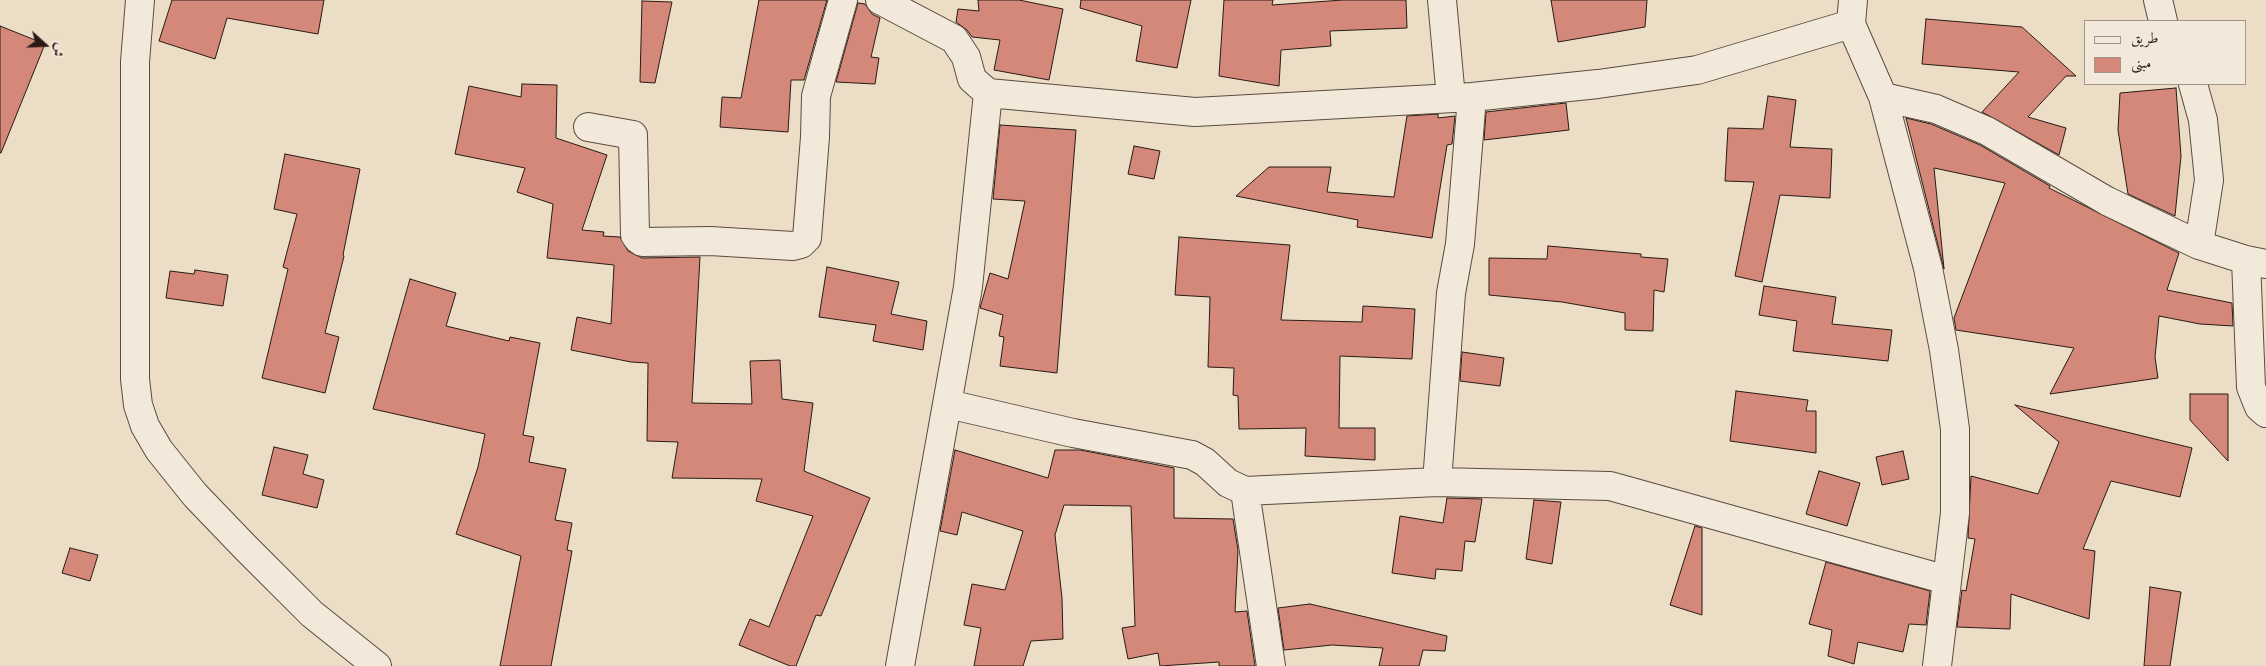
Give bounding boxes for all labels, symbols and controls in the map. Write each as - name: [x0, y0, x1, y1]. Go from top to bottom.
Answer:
- north arrow: [20, 20, 70, 70]
- legend: [2084, 20, 2246, 85]
- text: طريق: [2131, 28, 2158, 47]
- text: ش: [48, 41, 70, 60]
- text: مبنى: [2131, 53, 2151, 72]

